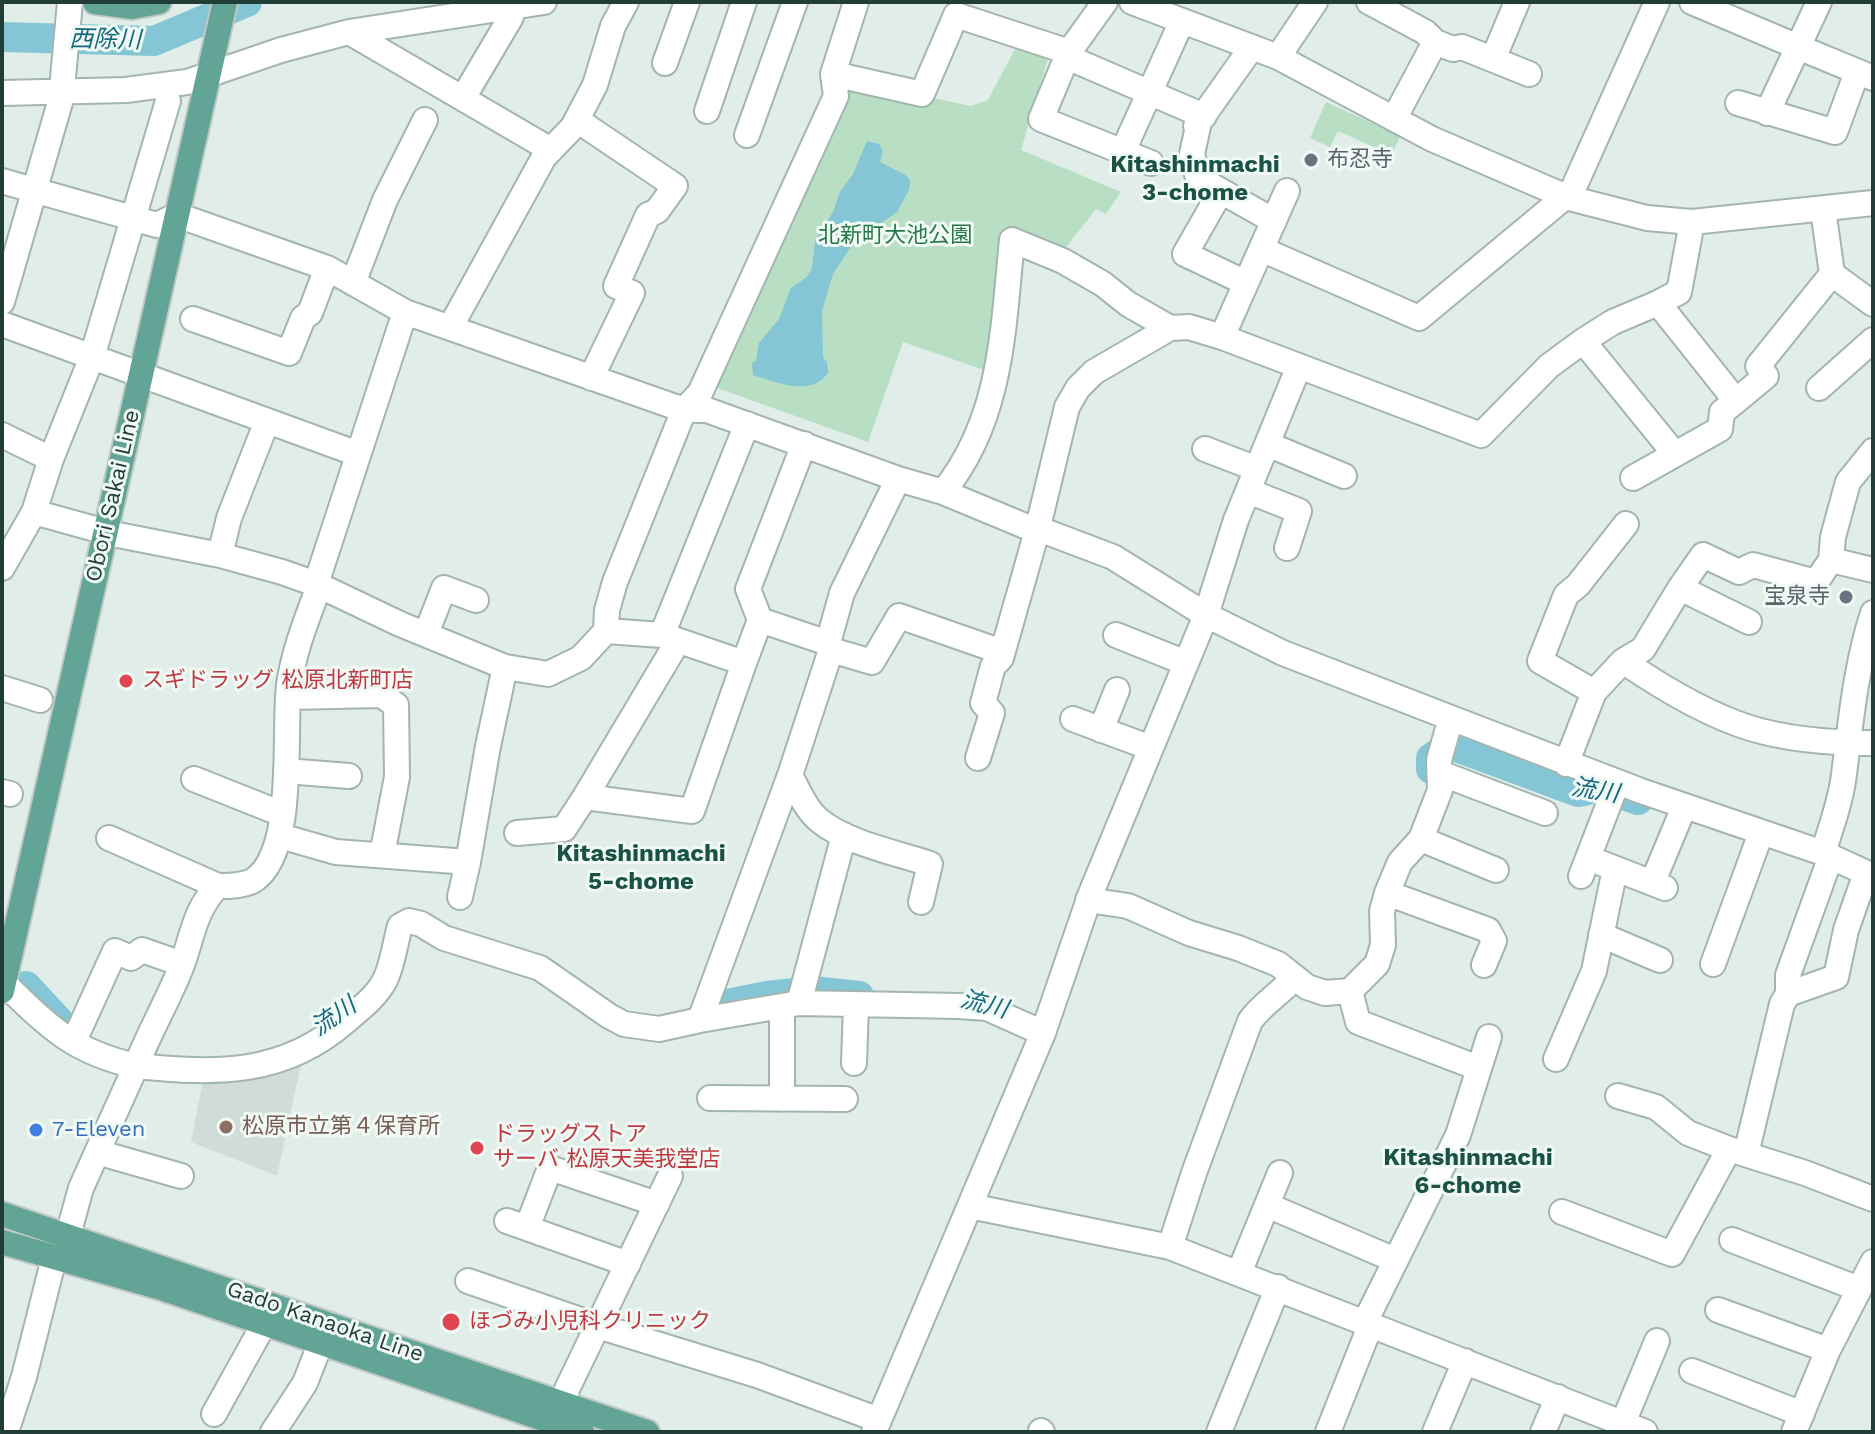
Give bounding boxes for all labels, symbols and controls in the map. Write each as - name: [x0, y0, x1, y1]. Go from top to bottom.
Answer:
- water label: 西除川: [69, 25, 141, 55]
- place label: 布忍寺: [1327, 147, 1393, 173]
- district label: Kitashinmachi 3-chome: [1110, 151, 1280, 207]
- marker: 布忍寺: [1302, 151, 1320, 169]
- park label: 北新町大池公園: [818, 223, 972, 249]
- street label: Obori Sakai Line: [80, 408, 146, 584]
- place label: 宝泉寺: [1764, 584, 1830, 610]
- marker: 宝泉寺: [1837, 588, 1855, 606]
- place label: スギドラッグ 松原北新町店: [142, 668, 414, 694]
- marker: スギドラッグ 松原北新町店: [117, 672, 135, 690]
- water label: 流川: [1569, 773, 1621, 809]
- district label: Kitashinmachi 5-chome: [556, 840, 726, 896]
- water label: 流川: [957, 985, 1011, 1025]
- water label: 流川: [306, 991, 362, 1043]
- place label: 松原市立第４保育所: [242, 1114, 440, 1140]
- place label: 7-Eleven: [52, 1117, 145, 1143]
- marker: 松原市立第４保育所: [217, 1118, 235, 1136]
- marker: 7-Eleven: [27, 1121, 45, 1139]
- place label: ドラッグストア サーバ 松原天美我堂店: [493, 1122, 721, 1174]
- marker: ドラッグストア サーバ 松原天美我堂店: [468, 1139, 486, 1157]
- district label: Kitashinmachi 6-chome: [1383, 1144, 1553, 1200]
- street label: Gado Kanaoka Line: [223, 1276, 427, 1368]
- place label: ほづみ小児科クリニック: [469, 1309, 711, 1335]
- marker: ほづみ小児科クリニック: [440, 1311, 462, 1333]

